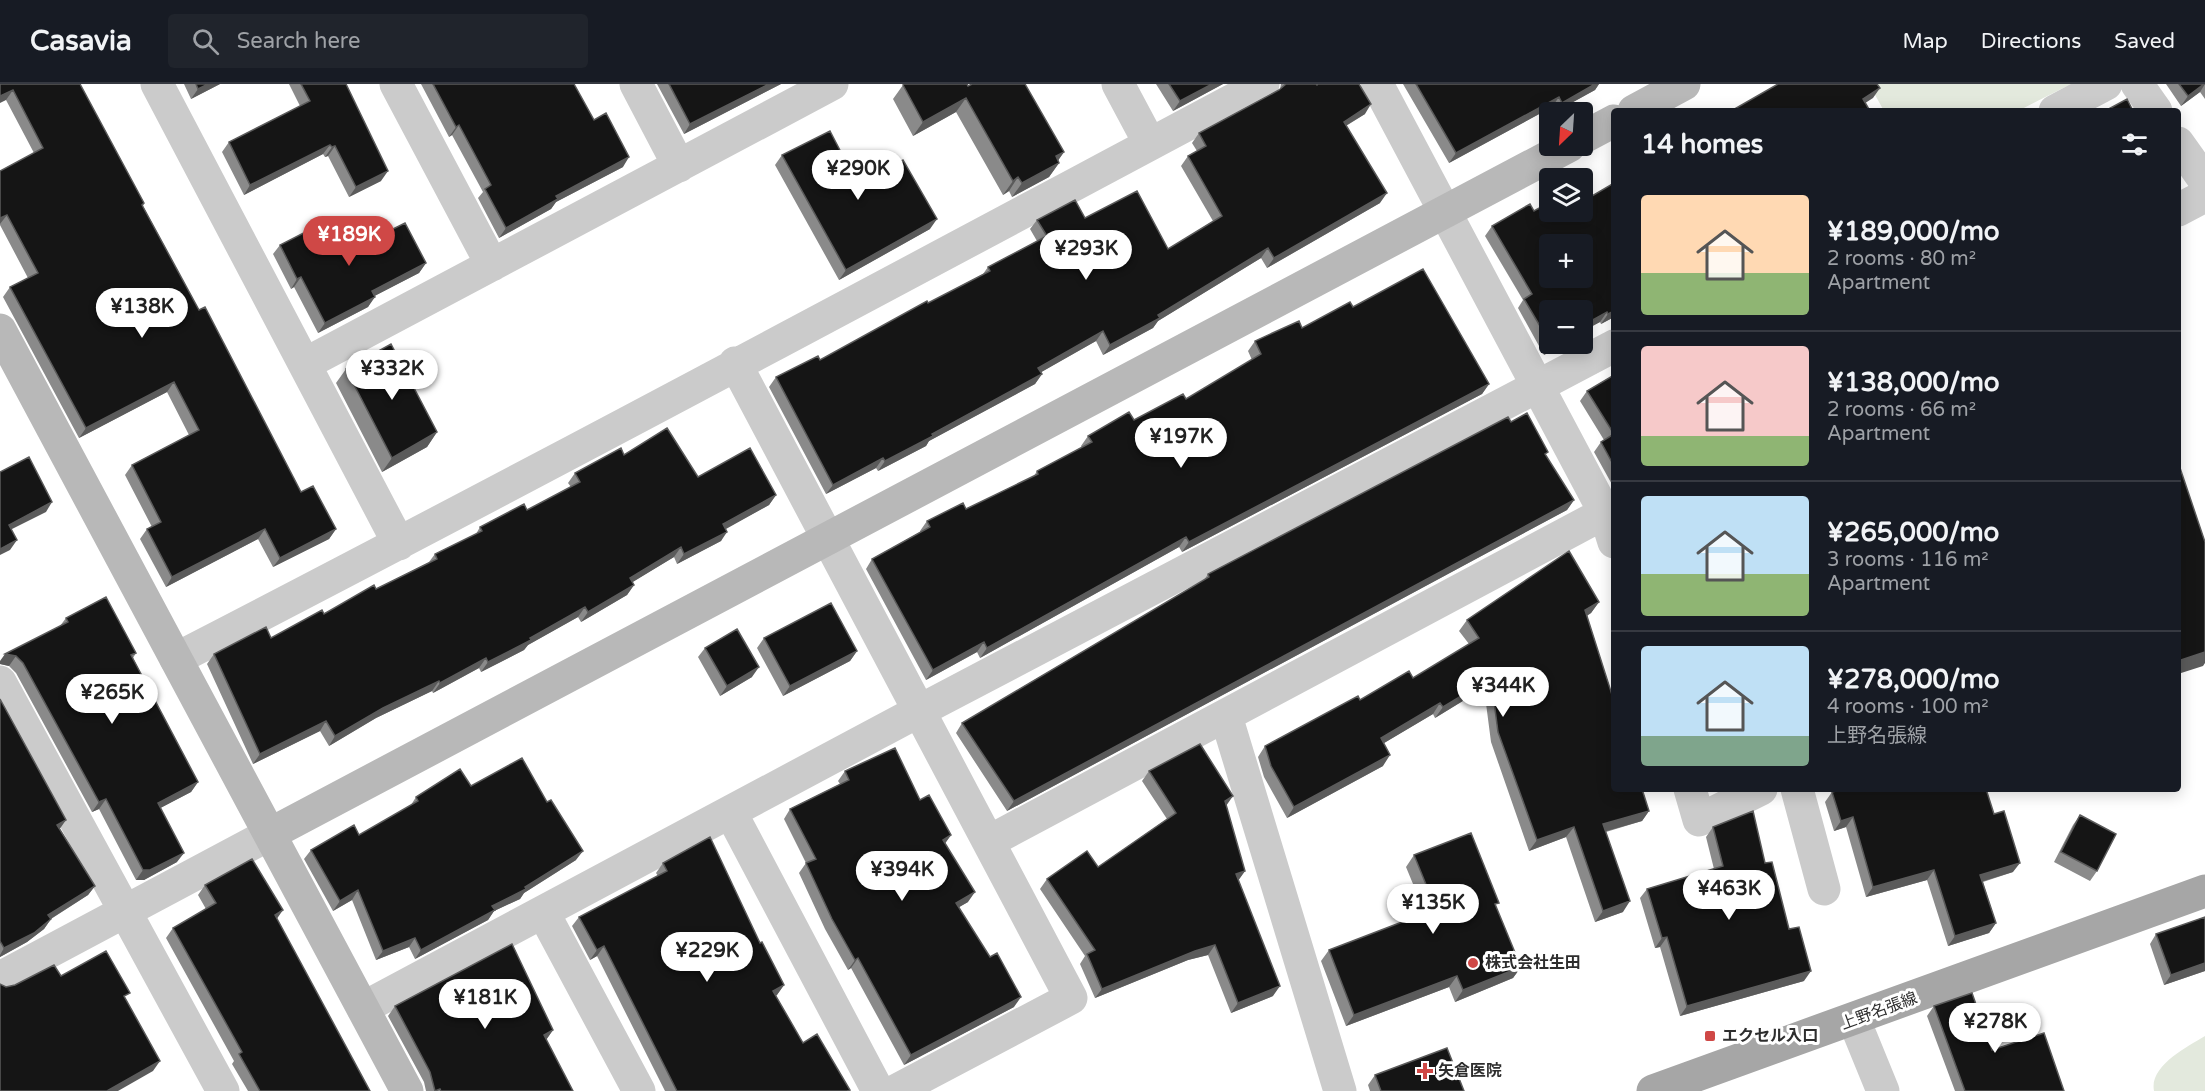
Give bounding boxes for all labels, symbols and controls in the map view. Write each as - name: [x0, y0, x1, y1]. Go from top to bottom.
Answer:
- search box: [168, 14, 588, 68]
- text: Casavia: [30, 24, 132, 58]
- icon: search: [189, 25, 222, 58]
- text: Search here: [237, 28, 360, 54]
- text: Map: [1902, 29, 1948, 54]
- text: Directions: [1981, 29, 2081, 54]
- text: Saved: [2114, 29, 2175, 54]
- north arrow: [1539, 102, 1593, 156]
- map controls: [1539, 102, 1593, 354]
- icon: filters: [2118, 128, 2151, 161]
- text: 14 homes: [1641, 129, 1763, 160]
- pin: ¥290K: [816, 150, 900, 201]
- text: ¥290K: [826, 157, 890, 181]
- button: layers: [1539, 168, 1593, 222]
- pin: ¥189K: [307, 216, 391, 267]
- text: ¥189,000/mo: [1827, 216, 2000, 247]
- icon: home: [1689, 219, 1761, 291]
- text: ¥189K: [317, 223, 381, 247]
- pin: ¥293K: [1044, 230, 1128, 281]
- button: +: [1539, 234, 1593, 288]
- text: ¥293K: [1054, 237, 1118, 261]
- text: 2 rooms · 80 m²: [1827, 247, 1976, 271]
- text: Apartment: [1827, 271, 1930, 295]
- pin: ¥138K: [100, 288, 184, 339]
- text: ¥138K: [110, 295, 174, 319]
- button: −: [1539, 300, 1593, 354]
- pin: ¥332K: [350, 350, 434, 401]
- text: ¥332K: [360, 357, 424, 381]
- text: ¥138,000/mo: [1827, 367, 2000, 398]
- icon: home: [1689, 370, 1761, 442]
- text: 2 rooms · 66 m²: [1827, 398, 1976, 422]
- pin: ¥197K: [1139, 418, 1223, 469]
- text: Apartment: [1827, 422, 1930, 446]
- text: ¥197K: [1149, 425, 1213, 449]
- text: ¥265,000/mo: [1827, 517, 1999, 548]
- icon: home: [1689, 520, 1761, 592]
- text: 3 rooms · 116 m²: [1827, 548, 1989, 572]
- text: Apartment: [1827, 572, 1930, 596]
- text: ¥278,000/mo: [1827, 664, 2000, 695]
- pin: ¥344K: [1461, 667, 1545, 718]
- icon: home: [1689, 670, 1761, 742]
- pin: ¥265K: [70, 674, 154, 725]
- text: ¥344K: [1471, 674, 1535, 698]
- text: ¥265K: [80, 681, 144, 705]
- text: 4 rooms · 100 m²: [1827, 695, 1989, 719]
- text: 上野名張線: [1827, 724, 1927, 748]
- pin: ¥394K: [860, 851, 944, 902]
- text: ¥394K: [870, 858, 934, 882]
- pin: ¥463K: [1687, 870, 1771, 921]
- text: ¥463K: [1697, 877, 1761, 901]
- pin: ¥135K: [1391, 884, 1475, 935]
- text: ¥135K: [1401, 891, 1465, 915]
- pin: ¥229K: [665, 932, 749, 983]
- text: ¥229K: [675, 939, 739, 963]
- place label: 株式会社生田: [1485, 953, 1581, 973]
- marker: 株式会社生田: [1466, 956, 1480, 970]
- pin: ¥181K: [443, 979, 527, 1030]
- text: ¥181K: [453, 986, 517, 1010]
- street label: 上野名張線: [1838, 988, 1920, 1034]
- pin: ¥278K: [1953, 1003, 2037, 1054]
- text: ¥278K: [1963, 1010, 2027, 1034]
- place label: エクセル入口: [1722, 1026, 1818, 1046]
- marker: エクセル入口: [1703, 1029, 1717, 1043]
- place label: 矢倉医院: [1438, 1061, 1502, 1081]
- marker: 矢倉医院: [1416, 1062, 1434, 1080]

